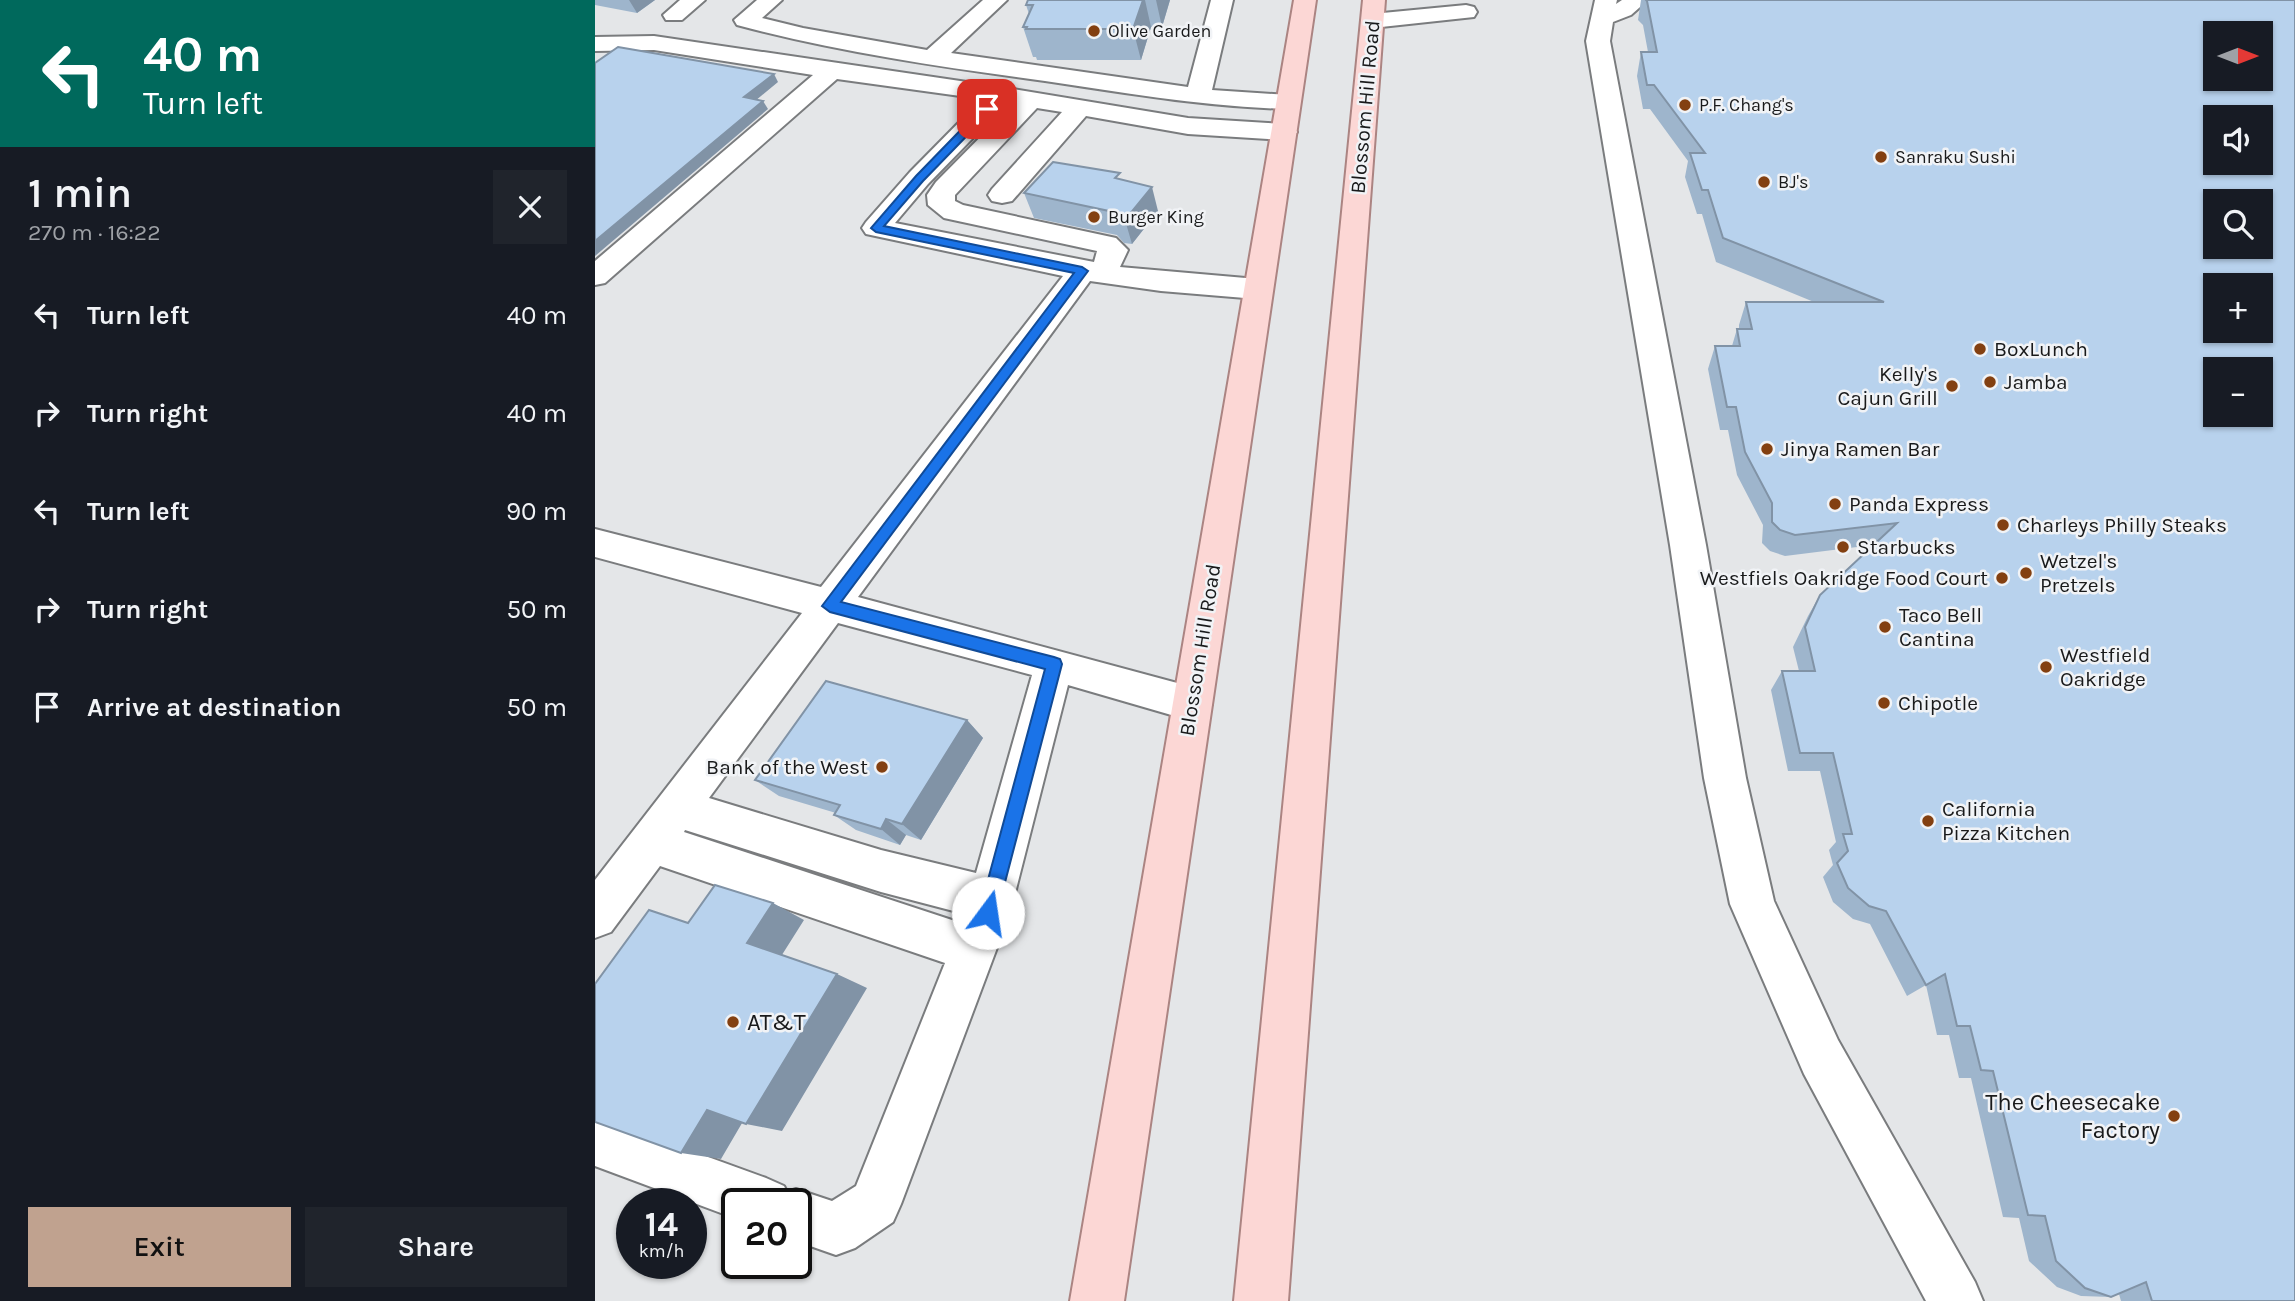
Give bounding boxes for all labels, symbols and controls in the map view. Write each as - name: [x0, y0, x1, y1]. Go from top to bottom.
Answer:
- street label: Blossom Hill Road: [1345, 19, 1385, 195]
- place label: Olive Garden: [1108, 20, 1211, 42]
- north arrow: [2203, 21, 2273, 91]
- map controls: [2203, 21, 2273, 427]
- marker: Olive Garden: [1086, 23, 1102, 39]
- text: 40 m: [143, 26, 262, 83]
- icon: left: [28, 28, 119, 119]
- pin: [957, 79, 1017, 139]
- text: Turn left: [143, 85, 263, 122]
- icon: arrive: [968, 90, 1006, 128]
- place label: P.F. Chang's: [1699, 94, 1794, 116]
- marker: P.F. Chang's: [1677, 97, 1693, 113]
- button: sound: [2203, 105, 2273, 175]
- place label: Sanraku Sushi: [1895, 146, 2016, 168]
- marker: Sanraku Sushi: [1873, 149, 1889, 165]
- text: 1 min: [28, 168, 132, 218]
- button: close: [493, 170, 567, 244]
- place label: BJ's: [1778, 171, 1808, 193]
- marker: BJ's: [1756, 174, 1772, 190]
- button: search: [2203, 189, 2273, 259]
- place label: Burger King: [1108, 206, 1204, 228]
- marker: Burger King: [1086, 209, 1102, 225]
- text: 270 m · 16:22: [28, 219, 161, 246]
- button: +: [2203, 273, 2273, 343]
- icon: left: [28, 296, 66, 334]
- text: Turn left: [87, 300, 189, 331]
- text: 40 m: [507, 300, 567, 331]
- place label: BoxLunch: [1994, 337, 2088, 361]
- marker: BoxLunch: [1972, 341, 1988, 357]
- button: −: [2203, 357, 2273, 427]
- place label: Kelly's Cajun Grill: [1837, 362, 1938, 410]
- place label: Jamba: [2004, 370, 2068, 394]
- marker: Jamba: [1982, 374, 1998, 390]
- marker: Kelly's Cajun Grill: [1944, 378, 1960, 394]
- icon: right: [28, 394, 66, 432]
- text: Turn right: [87, 398, 208, 429]
- text: 40 m: [507, 398, 567, 429]
- place label: Jinya Ramen Bar: [1781, 437, 1940, 461]
- marker: Jinya Ramen Bar: [1759, 441, 1775, 457]
- icon: left: [28, 492, 66, 530]
- place label: Panda Express: [1849, 492, 1989, 516]
- text: Turn left: [87, 496, 189, 527]
- text: 90 m: [506, 496, 567, 527]
- marker: Panda Express: [1827, 496, 1843, 512]
- place label: Charleys Philly Steaks: [2017, 513, 2227, 537]
- marker: Charleys Philly Steaks: [1995, 517, 2011, 533]
- place label: Starbucks: [1857, 535, 1956, 559]
- marker: Starbucks: [1835, 539, 1851, 555]
- place label: Wetzel's Pretzels: [2040, 549, 2117, 597]
- street label: Blossom Hill Road: [1175, 562, 1225, 738]
- marker: Wetzel's Pretzels: [2018, 565, 2034, 581]
- place label: Westfiels Oakridge Food Court: [1700, 566, 1988, 590]
- marker: Westfiels Oakridge Food Court: [1994, 570, 2010, 586]
- icon: right: [28, 590, 66, 628]
- text: Turn right: [87, 594, 208, 625]
- text: 50 m: [506, 594, 567, 625]
- place label: Taco Bell Cantina: [1899, 603, 1982, 651]
- marker: Taco Bell Cantina: [1877, 619, 1893, 635]
- place label: Westfield Oakridge: [2060, 643, 2150, 691]
- marker: Westfield Oakridge: [2038, 659, 2054, 675]
- icon: arrive: [28, 688, 66, 726]
- place label: Chipotle: [1898, 691, 1978, 715]
- text: Arrive at destination: [87, 692, 341, 723]
- text: 50 m: [506, 692, 567, 723]
- marker: Chipotle: [1876, 695, 1892, 711]
- place label: Bank of the West: [706, 755, 868, 779]
- marker: Bank of the West: [874, 759, 890, 775]
- place label: California Pizza Kitchen: [1942, 797, 2070, 845]
- marker: California Pizza Kitchen: [1920, 813, 1936, 829]
- position arrow: [951, 876, 1025, 950]
- place label: AT&T: [747, 1008, 806, 1036]
- marker: AT&T: [725, 1014, 741, 1030]
- place label: The Cheesecake Factory: [1985, 1088, 2160, 1144]
- marker: The Cheesecake Factory: [2166, 1108, 2182, 1124]
- speed limit sign: 20: [721, 1188, 812, 1279]
- text: 14: [645, 1204, 678, 1245]
- button: Exit: [28, 1207, 291, 1287]
- button: Share: [305, 1207, 567, 1287]
- text: km/h: [639, 1240, 684, 1262]

